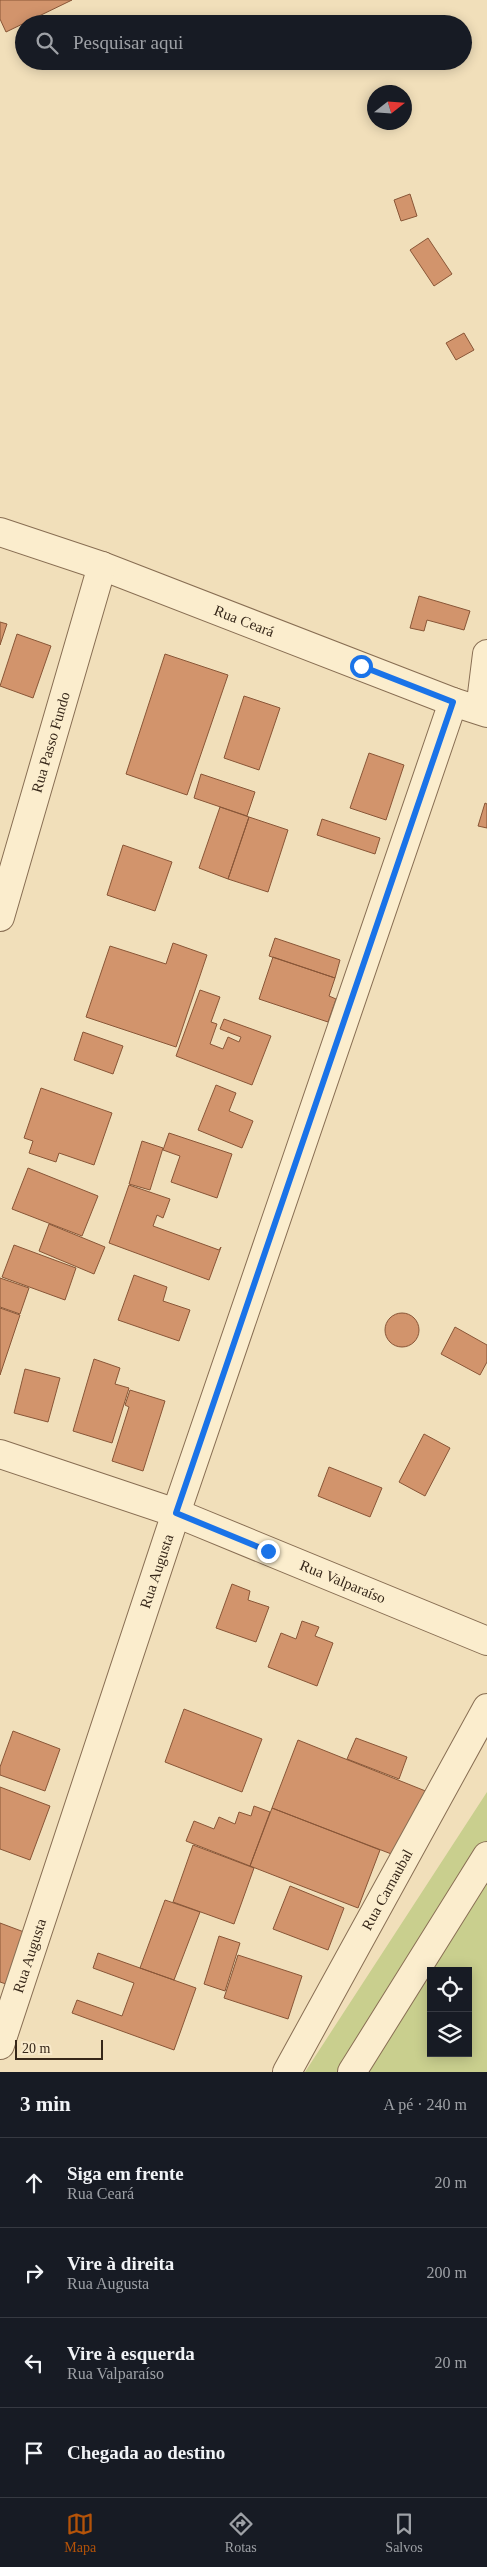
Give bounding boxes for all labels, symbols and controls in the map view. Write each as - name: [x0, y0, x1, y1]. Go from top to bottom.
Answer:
- search box: [15, 15, 472, 70]
- icon: search: [33, 29, 61, 57]
- text: Pesquisar aqui: [73, 32, 183, 53]
- north arrow: [367, 85, 412, 130]
- street label: Rua Ceará: [212, 602, 277, 640]
- route start: [350, 655, 373, 678]
- street label: Rua Passo Fundo: [29, 690, 73, 795]
- street label: Rua Augusta: [137, 1532, 177, 1610]
- route end: [257, 1540, 280, 1563]
- street label: Rua Valparaíso: [298, 1557, 388, 1606]
- street label: Rua Carnaubal: [359, 1847, 416, 1933]
- street label: Rua Augusta: [10, 1916, 49, 1995]
- map controls: [427, 1967, 472, 2057]
- button: locate: [427, 1967, 472, 2012]
- button: layers: [427, 2012, 472, 2057]
- scale bar: [15, 2037, 102, 2060]
- text: 20 m: [22, 2041, 50, 2056]
- text: 3 min: [20, 2092, 71, 2116]
- text: A pé · 240 m: [383, 2096, 467, 2113]
- text: Siga em frente: [67, 2163, 184, 2184]
- icon: ahead: [20, 2169, 48, 2197]
- text: 20 m: [435, 2174, 467, 2191]
- text: Rua Ceará: [67, 2185, 134, 2202]
- text: Vire à direita: [67, 2253, 174, 2274]
- icon: right: [20, 2259, 48, 2287]
- text: 200 m: [427, 2264, 467, 2281]
- text: Rua Augusta: [67, 2275, 149, 2292]
- text: Vire à esquerda: [67, 2343, 195, 2364]
- icon: left: [20, 2349, 48, 2377]
- text: 20 m: [435, 2354, 467, 2371]
- text: Rua Valparaíso: [67, 2365, 164, 2382]
- icon: arrive: [20, 2439, 48, 2467]
- text: Chegada ao destino: [67, 2442, 225, 2463]
- tab: Mapa: [64, 2510, 96, 2556]
- tab: Rotas: [225, 2510, 257, 2556]
- tab: Salvos: [385, 2510, 423, 2556]

